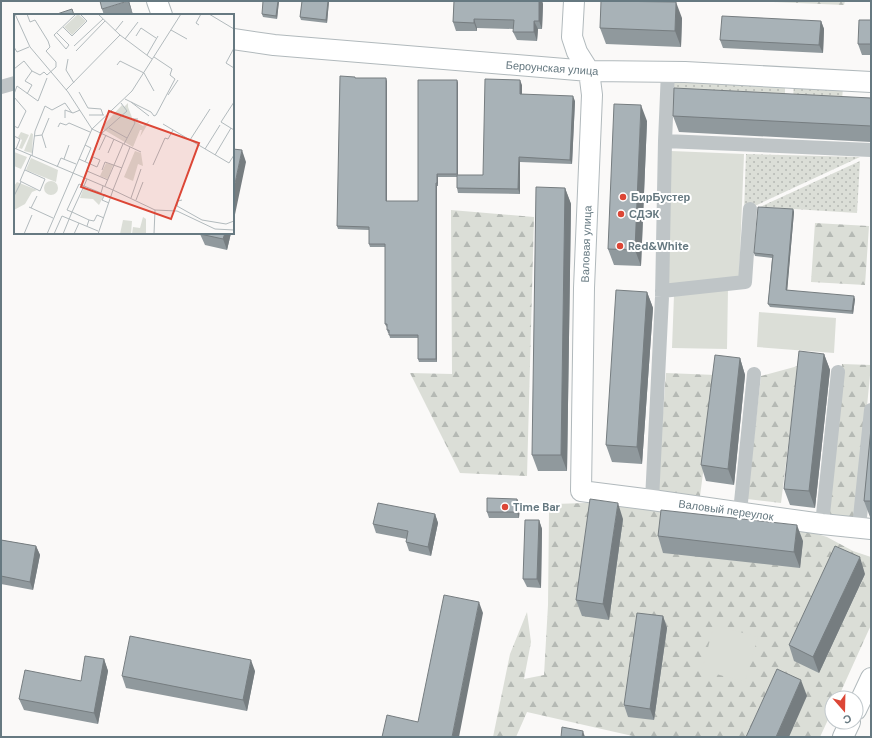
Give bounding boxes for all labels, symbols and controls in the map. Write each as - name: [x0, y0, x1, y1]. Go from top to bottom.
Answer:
- inset map: [14, 14, 234, 234]
- street label: Бероунская улица: [505, 58, 600, 78]
- place label: БирБустер: [631, 190, 691, 204]
- marker: БирБустер: [618, 192, 628, 202]
- street label: Валовая улица: [578, 204, 594, 283]
- place label: СДЭК: [629, 207, 659, 221]
- marker: СДЭК: [616, 209, 626, 219]
- place label: Red&White: [628, 239, 689, 253]
- marker: Red&White: [615, 241, 625, 251]
- street label: Валовый переулок: [678, 496, 775, 524]
- place label: Time Bar: [513, 500, 561, 514]
- marker: Time Bar: [500, 502, 510, 512]
- north arrow: [824, 690, 864, 730]
- text: С: [841, 711, 854, 727]

